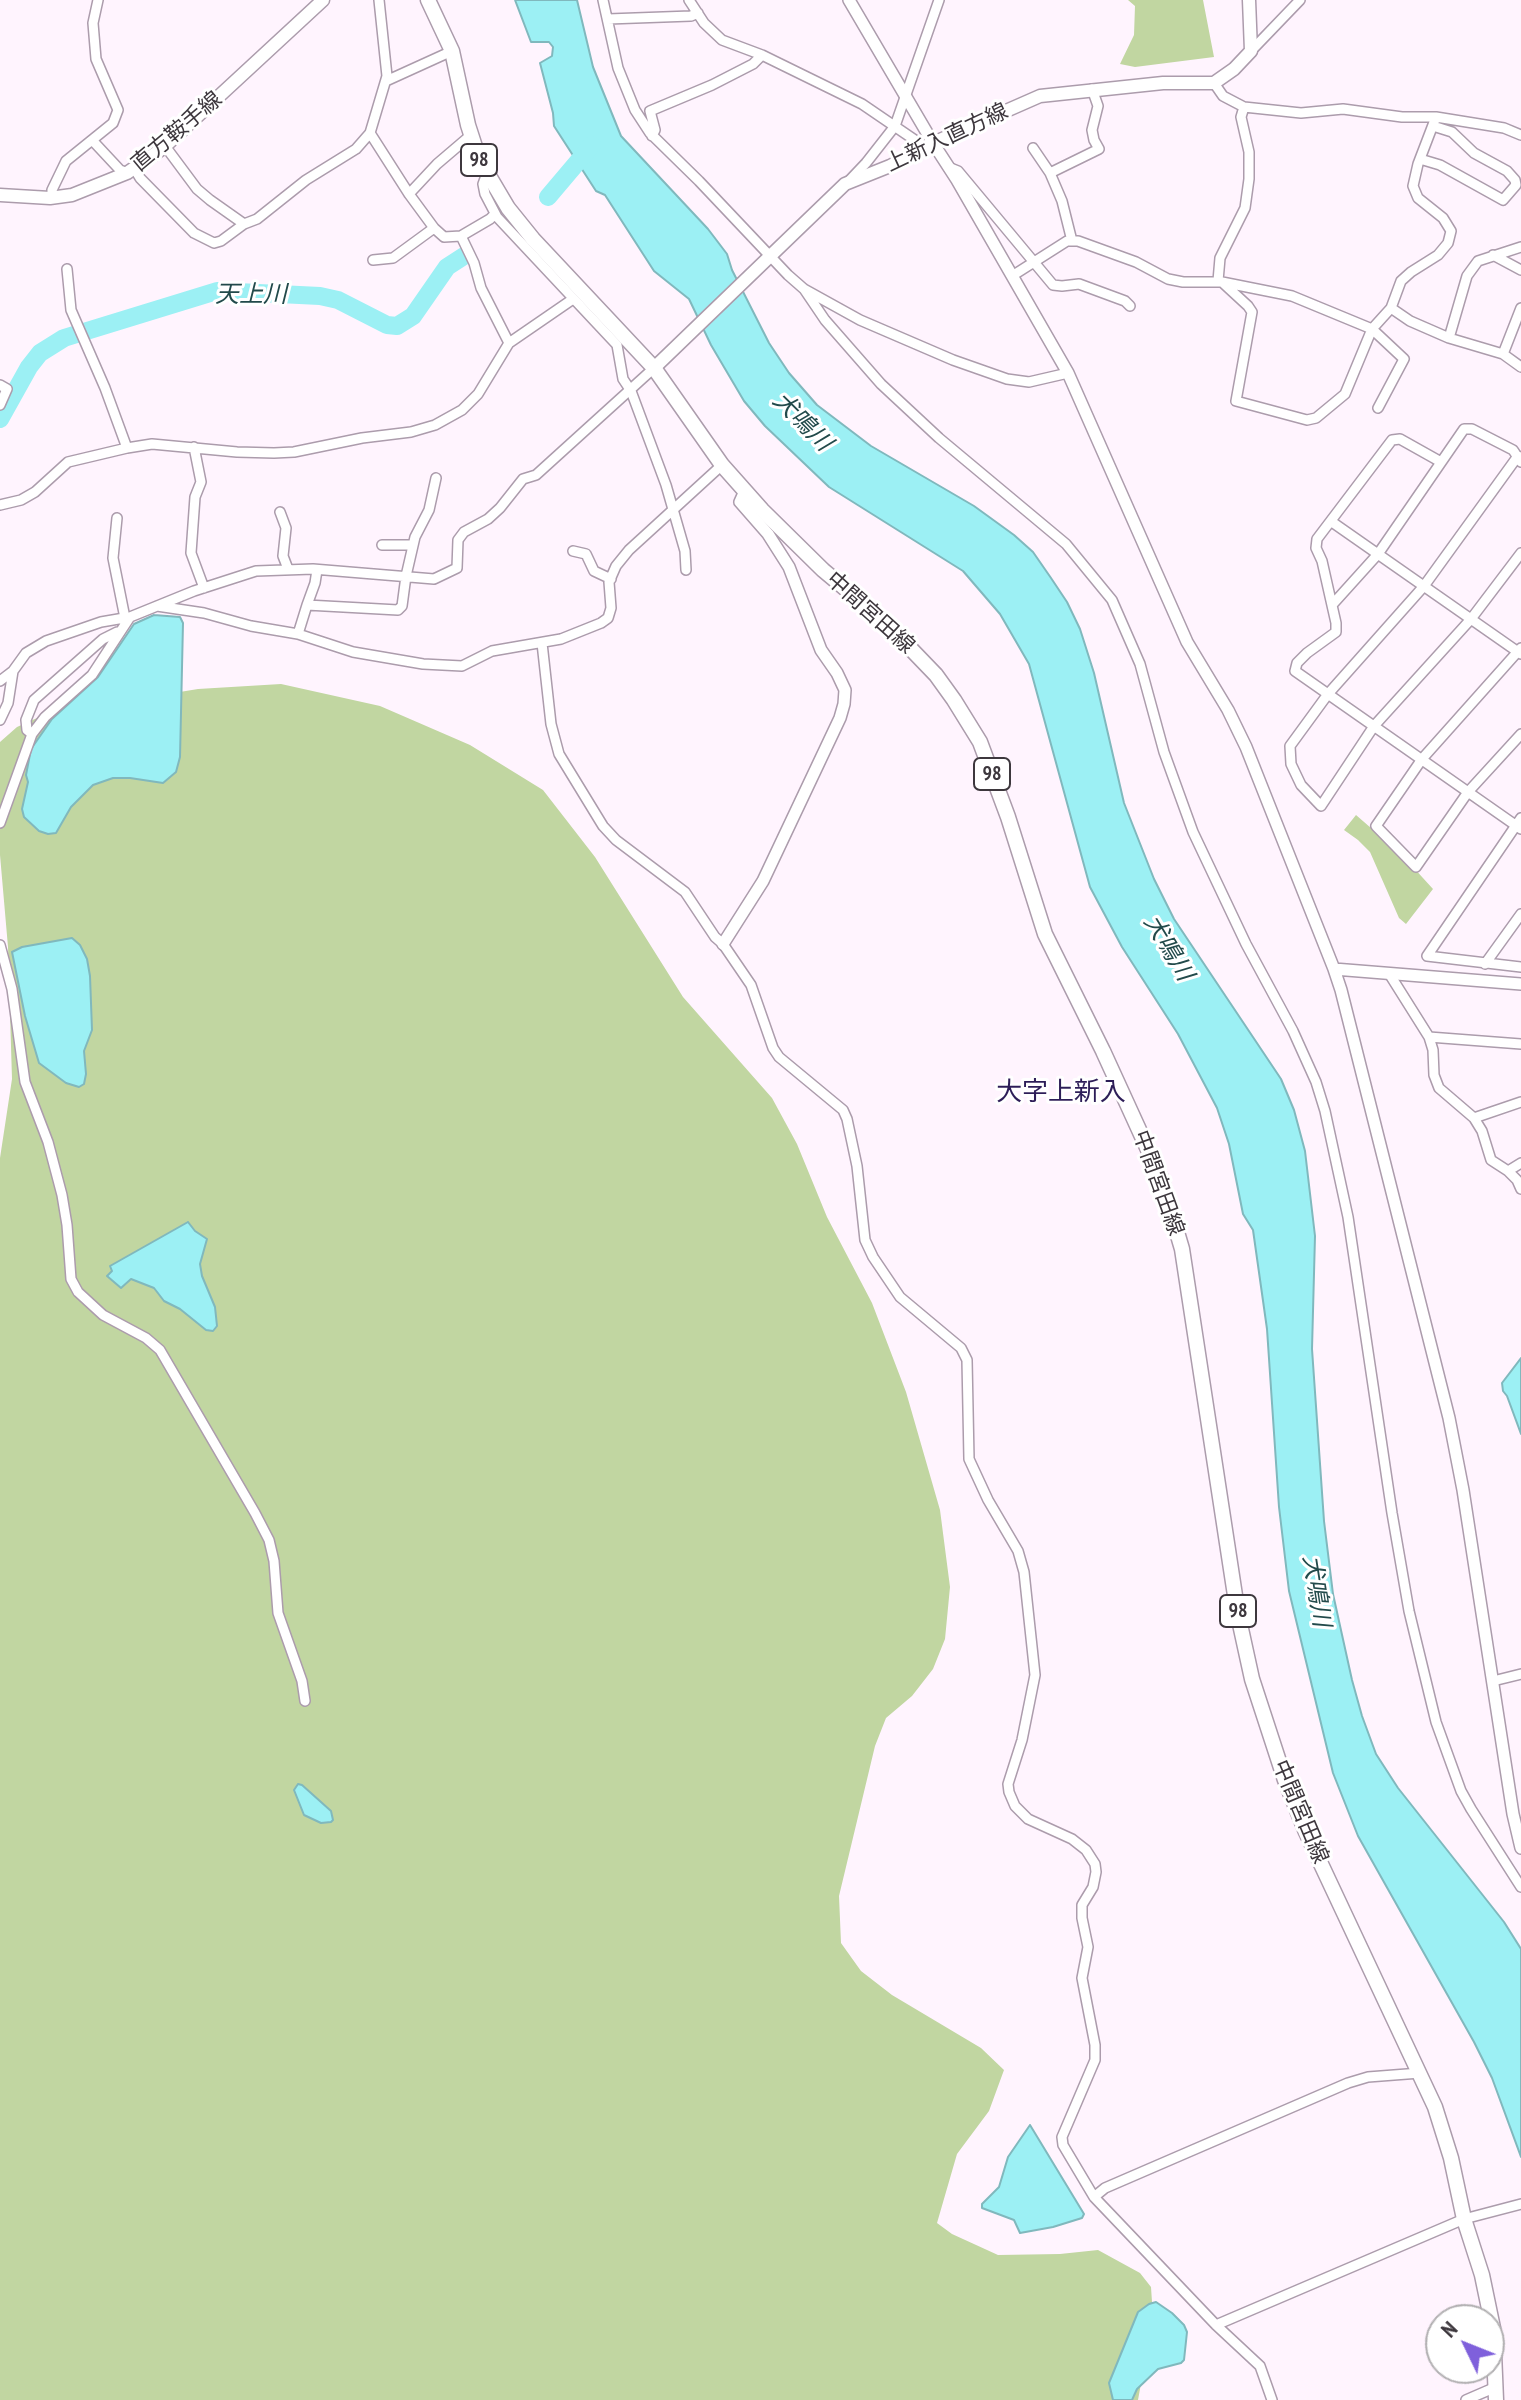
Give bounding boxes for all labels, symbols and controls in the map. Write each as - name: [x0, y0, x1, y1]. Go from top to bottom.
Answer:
- street label: 直方鞍手線: [126, 87, 228, 177]
- street label: 上新入直方線: [882, 98, 1012, 178]
- road number: 98: [461, 144, 497, 176]
- water label: 天上川: [215, 281, 287, 309]
- water label: 犬鳴川: [766, 386, 838, 458]
- street label: 中間宮田線: [820, 566, 920, 660]
- road number: 98: [974, 758, 1010, 790]
- water label: 犬鳴川: [1137, 910, 1199, 986]
- district label: 大字上新入: [996, 1077, 1126, 1109]
- street label: 中間宮田線: [1127, 1127, 1189, 1239]
- water label: 犬鳴川: [1296, 1553, 1336, 1629]
- road number: 98: [1220, 1595, 1256, 1627]
- street label: 中間宮田線: [1266, 1756, 1334, 1868]
- north arrow: [1425, 2304, 1505, 2384]
- text: N: [1435, 2315, 1463, 2343]

